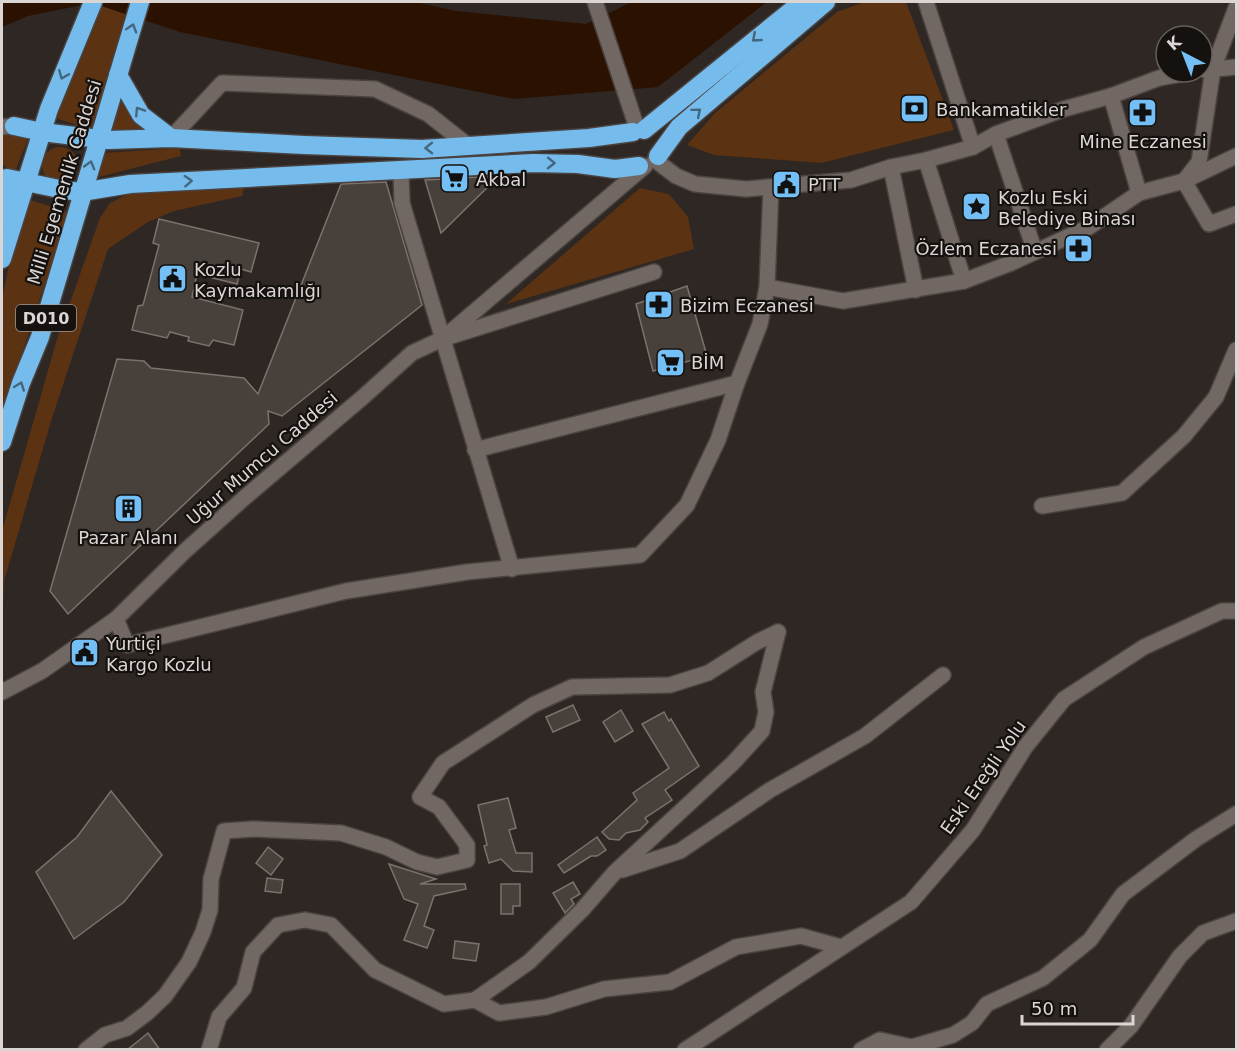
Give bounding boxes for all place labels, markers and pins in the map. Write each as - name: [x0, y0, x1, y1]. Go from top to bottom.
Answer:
- bank icon: Bankamatikler: [899, 93, 931, 125]
- pharmacy icon: Mine Eczanesi: [1127, 96, 1159, 128]
- place label: Bankamatikler: [936, 99, 1067, 120]
- place label: Mine Eczanesi: [1079, 131, 1207, 152]
- supermarket icon: Akbal: [439, 163, 471, 195]
- public building icon: PTT: [771, 168, 803, 200]
- place label: Akbal: [476, 169, 526, 190]
- place label: PTT: [808, 174, 842, 195]
- place label: Kozlu Eski Belediye Binası: [998, 187, 1136, 229]
- place icon: Kozlu Eski Belediye Binası: [961, 191, 993, 223]
- pharmacy icon: Özlem Eczanesi: [1062, 232, 1094, 264]
- place label: Özlem Eczanesi: [915, 238, 1057, 259]
- place label: Kozlu Kaymakamlığı: [194, 259, 321, 301]
- public building icon: Kozlu Kaymakamlığı: [157, 263, 189, 295]
- pharmacy icon: Bizim Eczanesi: [643, 289, 675, 321]
- place label: Bizim Eczanesi: [680, 295, 814, 316]
- supermarket icon: BİM: [654, 346, 686, 378]
- place label: BİM: [691, 352, 724, 373]
- building icon: Pazar Alanı: [112, 492, 144, 524]
- place label: Pazar Alanı: [78, 527, 178, 548]
- place label: Yurtiçi Kargo Kozlu: [105, 633, 212, 675]
- public building icon: Yurtiçi Kargo Kozlu: [69, 637, 101, 669]

